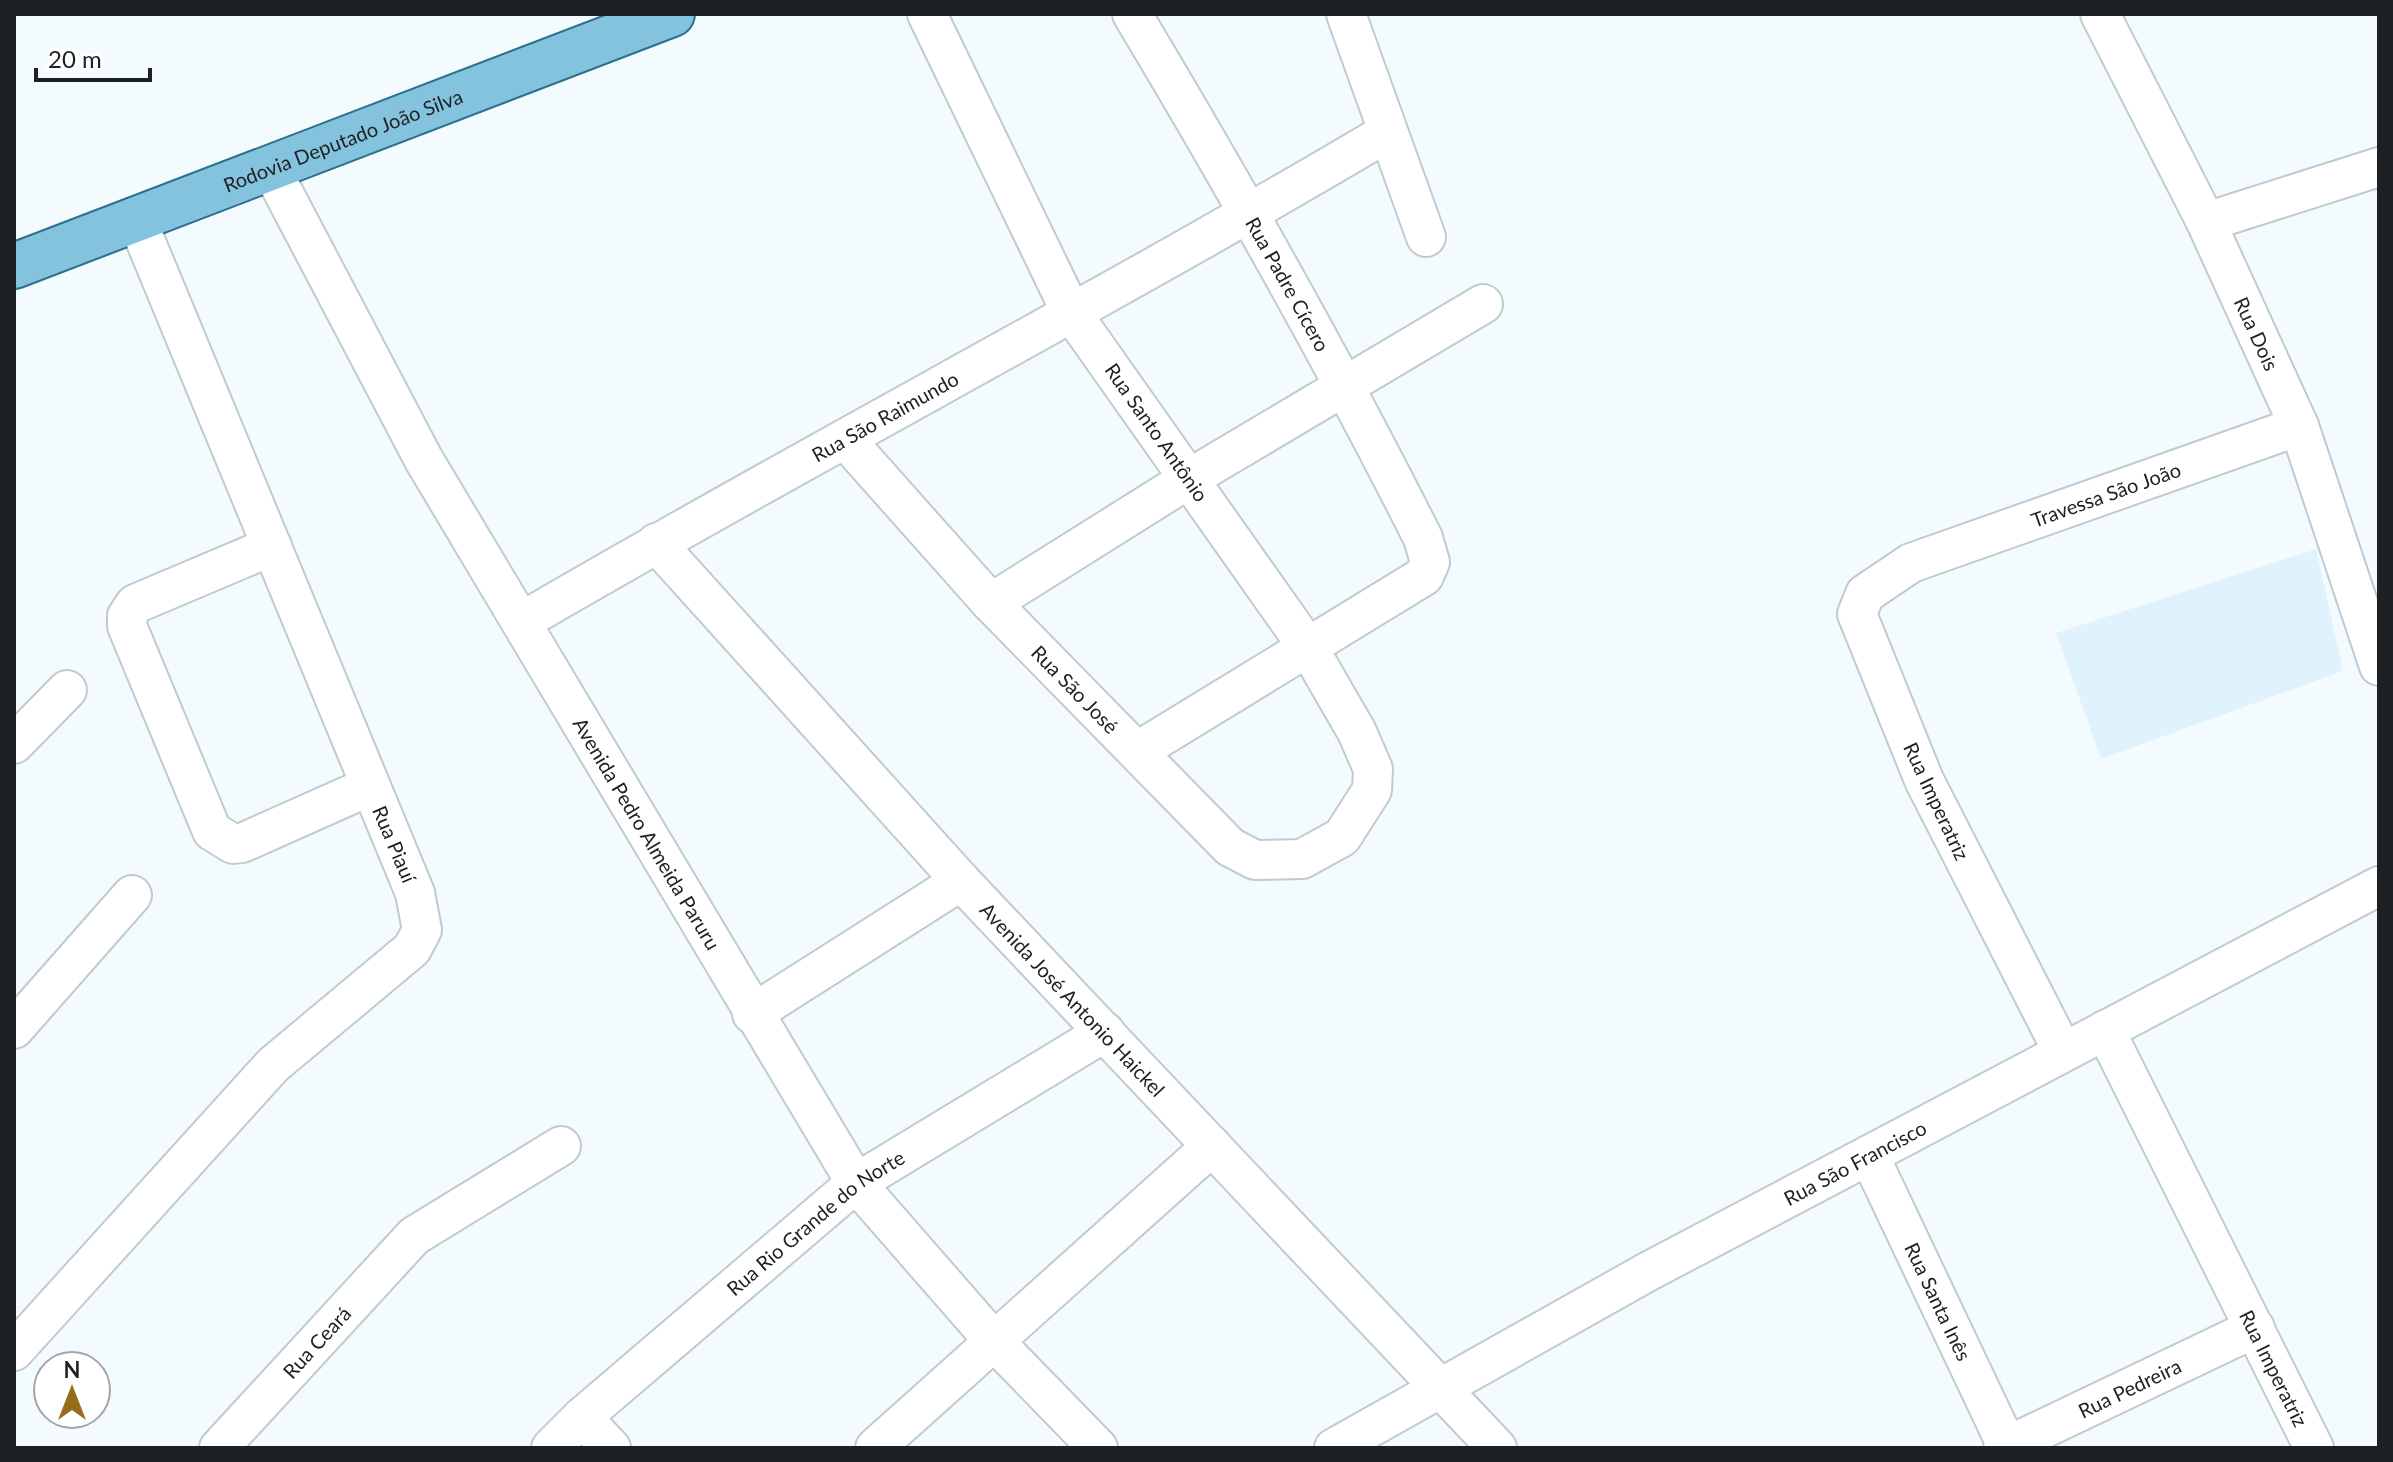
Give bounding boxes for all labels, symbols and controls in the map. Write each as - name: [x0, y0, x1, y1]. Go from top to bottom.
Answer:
- scale bar: [36, 32, 150, 82]
- text: 20 m: [48, 44, 102, 73]
- street label: Rodovia Deputado João Silva: [220, 83, 466, 197]
- street label: Rua Padre Cícero: [1241, 213, 1335, 356]
- street label: Rua Dois: [2230, 293, 2284, 374]
- street label: Rua Santo Antônio: [1100, 358, 1214, 506]
- street label: Rua São Raimundo: [807, 366, 962, 467]
- street label: Travessa São João: [2028, 457, 2184, 532]
- street label: Rua São José: [1027, 640, 1124, 738]
- street label: Avenida Pedro Almeida Paruru: [568, 713, 726, 954]
- street label: Rua Imperatriz: [1899, 738, 1975, 864]
- street label: Rua Piauí: [368, 802, 422, 887]
- street label: Avenida José Antonio Haickel: [976, 897, 1170, 1101]
- street label: Rua São Francisco: [1779, 1115, 1930, 1210]
- street label: Rua Rio Grande do Norte: [722, 1145, 909, 1300]
- street label: Rua Santa Inês: [1900, 1238, 1977, 1364]
- street label: Rua Ceará: [277, 1301, 355, 1383]
- street label: Rua Imperatriz: [2235, 1306, 2313, 1430]
- north arrow: [32, 1350, 112, 1430]
- street label: Rua Pedreira: [2074, 1353, 2185, 1422]
- text: N: [64, 1356, 80, 1383]

